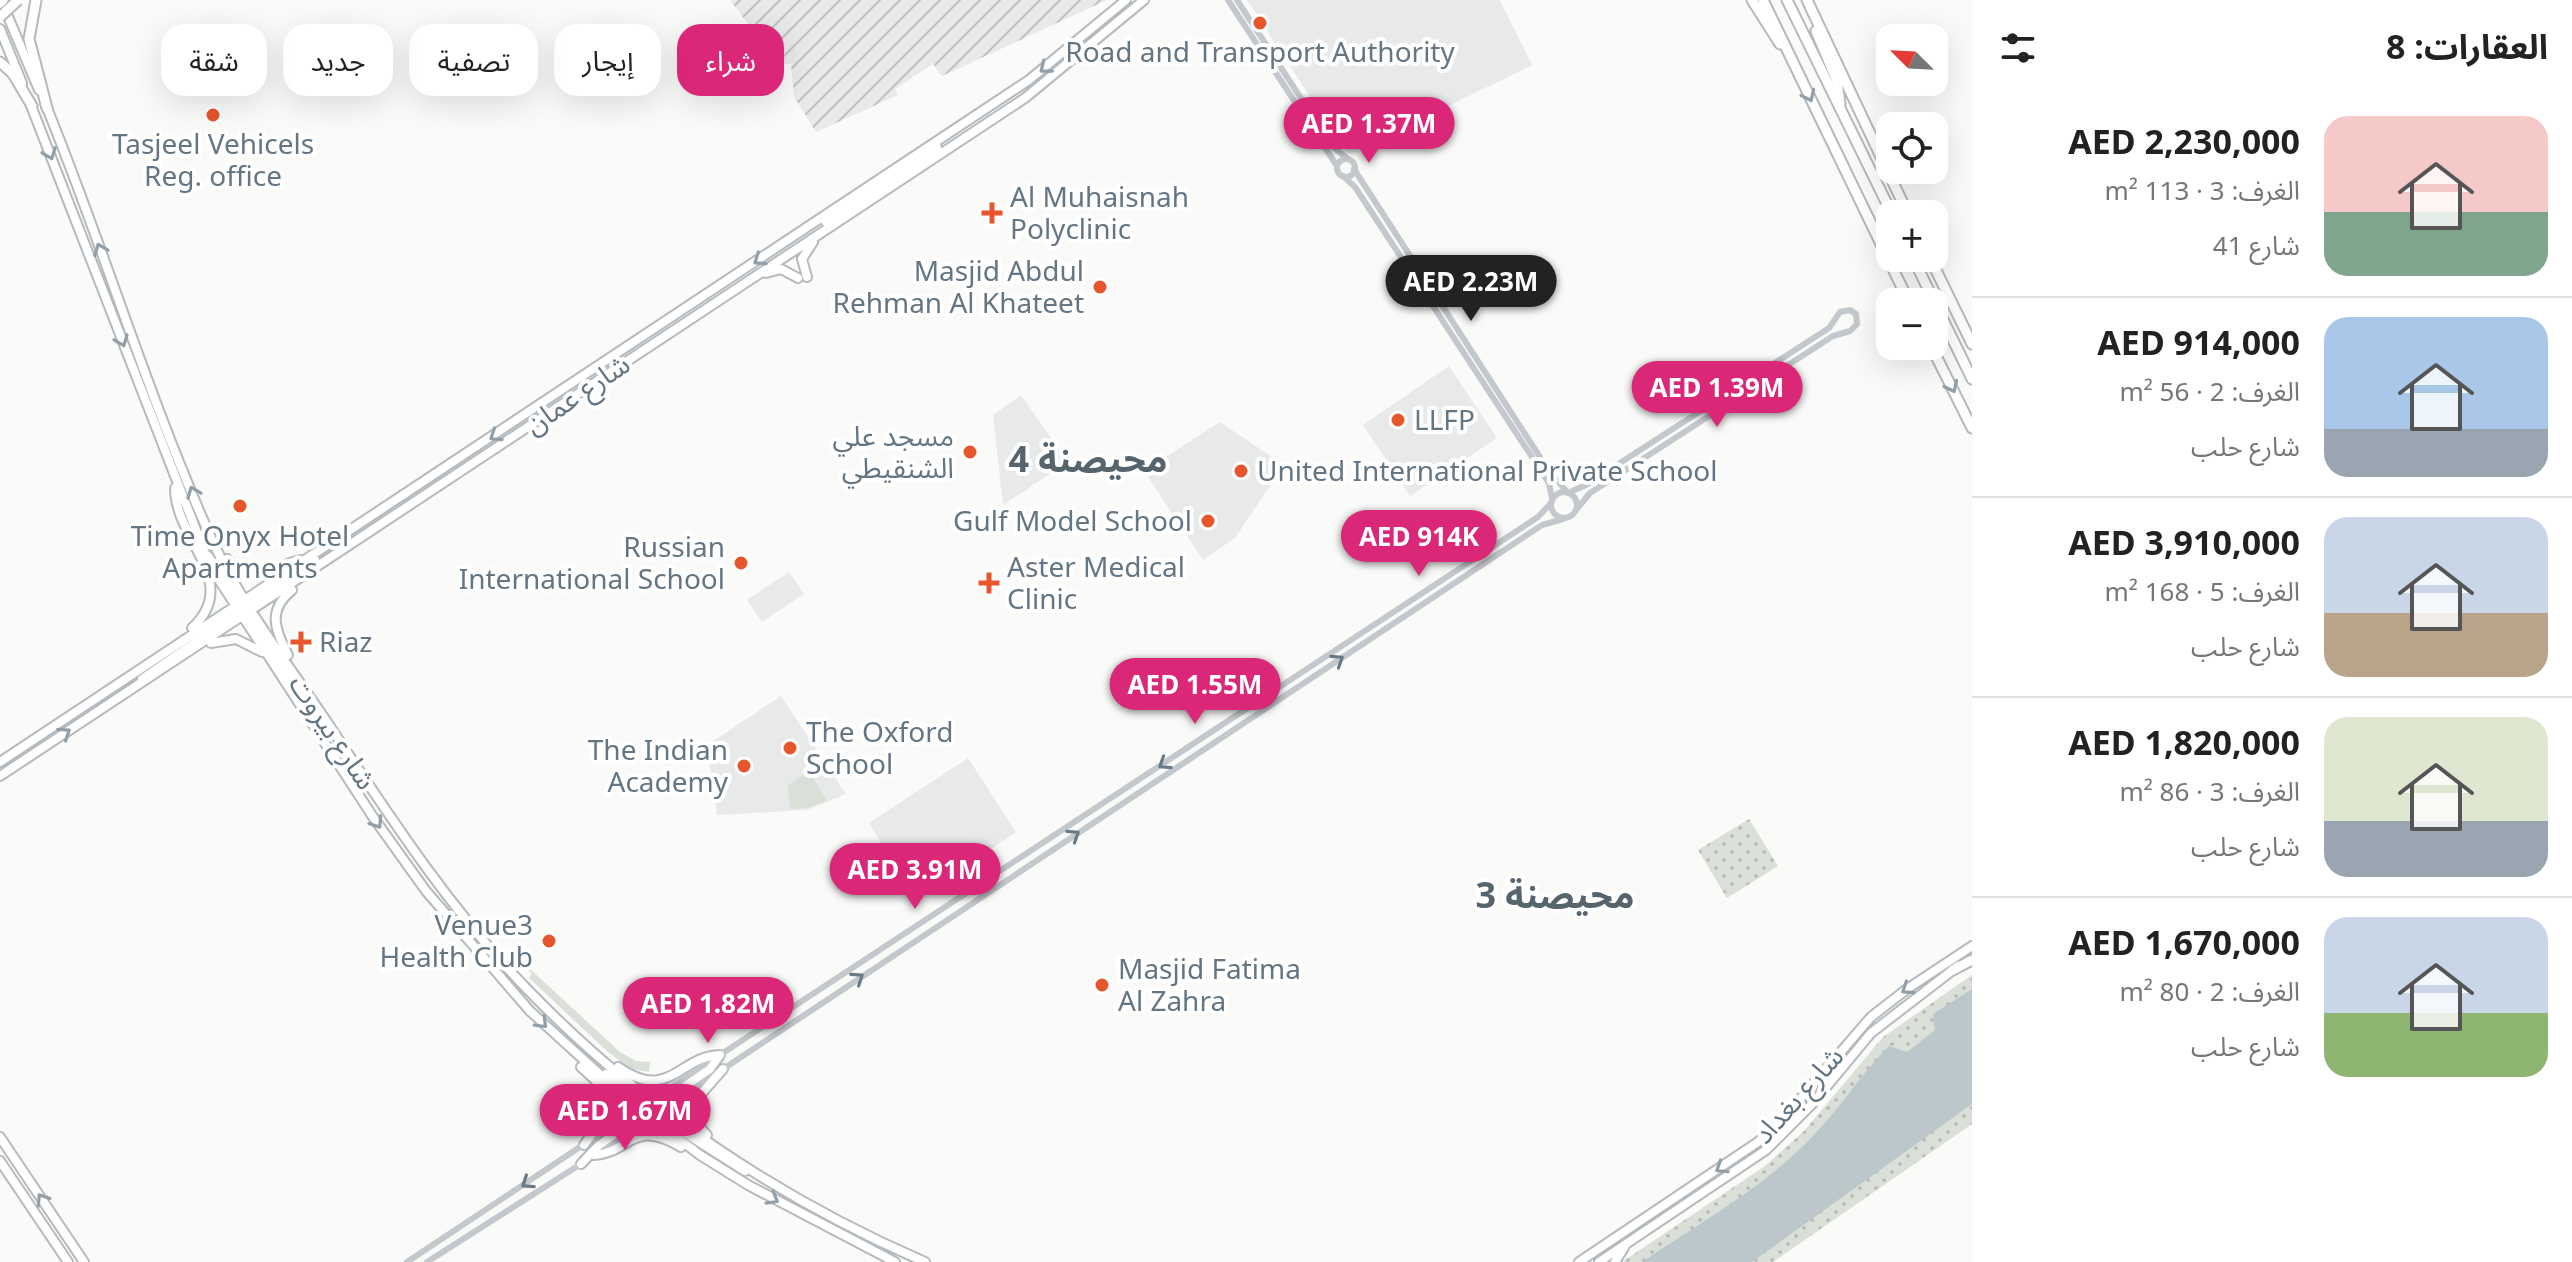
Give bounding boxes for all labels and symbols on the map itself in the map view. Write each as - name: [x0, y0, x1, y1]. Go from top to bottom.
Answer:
- marker: Road and Transport Authority: [1251, 14, 1269, 32]
- north arrow: [1876, 24, 1948, 96]
- place label: Road and Transport Authority: [1065, 32, 1455, 70]
- one-way arrow: [1039, 59, 1054, 73]
- one-way arrow: [1799, 87, 1815, 102]
- pin: AED 1.37M: [1277, 97, 1461, 165]
- marker: Tasjeel Vehicels Reg. office: [204, 106, 222, 124]
- place label: Tasjeel Vehicels Reg. office: [112, 124, 314, 194]
- one-way arrow: [40, 146, 57, 160]
- place label: Al Muhaisnah Polyclinic: [1010, 177, 1189, 247]
- marker: Al Muhaisnah Polyclinic: [981, 202, 1003, 224]
- one-way arrow: [93, 243, 110, 257]
- one-way arrow: [754, 250, 768, 265]
- place label: Masjid Abdul Rehman Al Khateet: [832, 251, 1084, 321]
- pin: AED 2.23M: [1379, 255, 1563, 323]
- marker: Masjid Abdul Rehman Al Khateet: [1091, 278, 1109, 296]
- one-way arrow: [112, 333, 129, 347]
- street label: شارع عمان: [516, 344, 638, 445]
- pin: AED 1.39M: [1625, 361, 1809, 429]
- one-way arrow: [1942, 379, 1957, 394]
- place label: LLFP: [1414, 400, 1475, 438]
- marker: LLFP: [1389, 411, 1407, 429]
- place label: مسجد علي الشنقيطي: [832, 416, 954, 489]
- one-way arrow: [489, 426, 504, 441]
- district label: محيصنة 4: [1008, 434, 1168, 483]
- marker: مسجد علي الشنقيطي: [961, 443, 979, 461]
- place label: United International Private School: [1257, 451, 1718, 489]
- marker: United International Private School: [1232, 462, 1250, 480]
- one-way arrow: [186, 486, 203, 500]
- marker: Time Onyx Hotel Apartments: [231, 497, 249, 515]
- place label: Gulf Model School: [953, 501, 1192, 539]
- pin: AED 914K: [1336, 510, 1502, 578]
- marker: Gulf Model School: [1199, 512, 1217, 530]
- place label: Time Onyx Hotel Apartments: [131, 516, 349, 586]
- place label: Russian International School: [459, 527, 725, 597]
- place label: Aster Medical Clinic: [1007, 547, 1185, 617]
- marker: Russian International School: [732, 554, 750, 572]
- marker: Aster Medical Clinic: [978, 572, 1000, 594]
- place label: Riaz: [319, 622, 373, 660]
- marker: Riaz: [290, 631, 312, 653]
- one-way arrow: [1329, 655, 1344, 670]
- pin: AED 1.55M: [1103, 658, 1287, 726]
- street label: شارع بيروت: [279, 666, 386, 798]
- place label: The Oxford School: [806, 712, 953, 782]
- one-way arrow: [56, 727, 70, 742]
- place label: The Indian Academy: [588, 730, 729, 800]
- marker: The Oxford School: [781, 739, 799, 757]
- one-way arrow: [1159, 754, 1173, 769]
- marker: The Indian Academy: [735, 757, 753, 775]
- one-way arrow: [367, 814, 382, 828]
- one-way arrow: [1066, 829, 1080, 844]
- pin: AED 3.91M: [823, 843, 1007, 911]
- district label: محيصنة 3: [1475, 870, 1635, 919]
- place label: Venue3 Health Club: [379, 905, 533, 975]
- marker: Venue3 Health Club: [540, 932, 558, 950]
- place label: Masjid Fatima Al Zahra: [1118, 949, 1301, 1019]
- one-way arrow: [849, 973, 863, 988]
- marker: Masjid Fatima Al Zahra: [1093, 976, 1111, 994]
- pin: AED 1.82M: [616, 977, 800, 1045]
- one-way arrow: [1901, 979, 1915, 994]
- one-way arrow: [533, 1014, 547, 1029]
- street label: شارع بغداد: [1743, 1037, 1853, 1153]
- pin: AED 1.67M: [533, 1084, 717, 1152]
- one-way arrow: [1715, 1159, 1729, 1174]
- one-way arrow: [521, 1173, 536, 1188]
- one-way arrow: [764, 1189, 779, 1205]
- one-way arrow: [37, 1194, 52, 1208]

